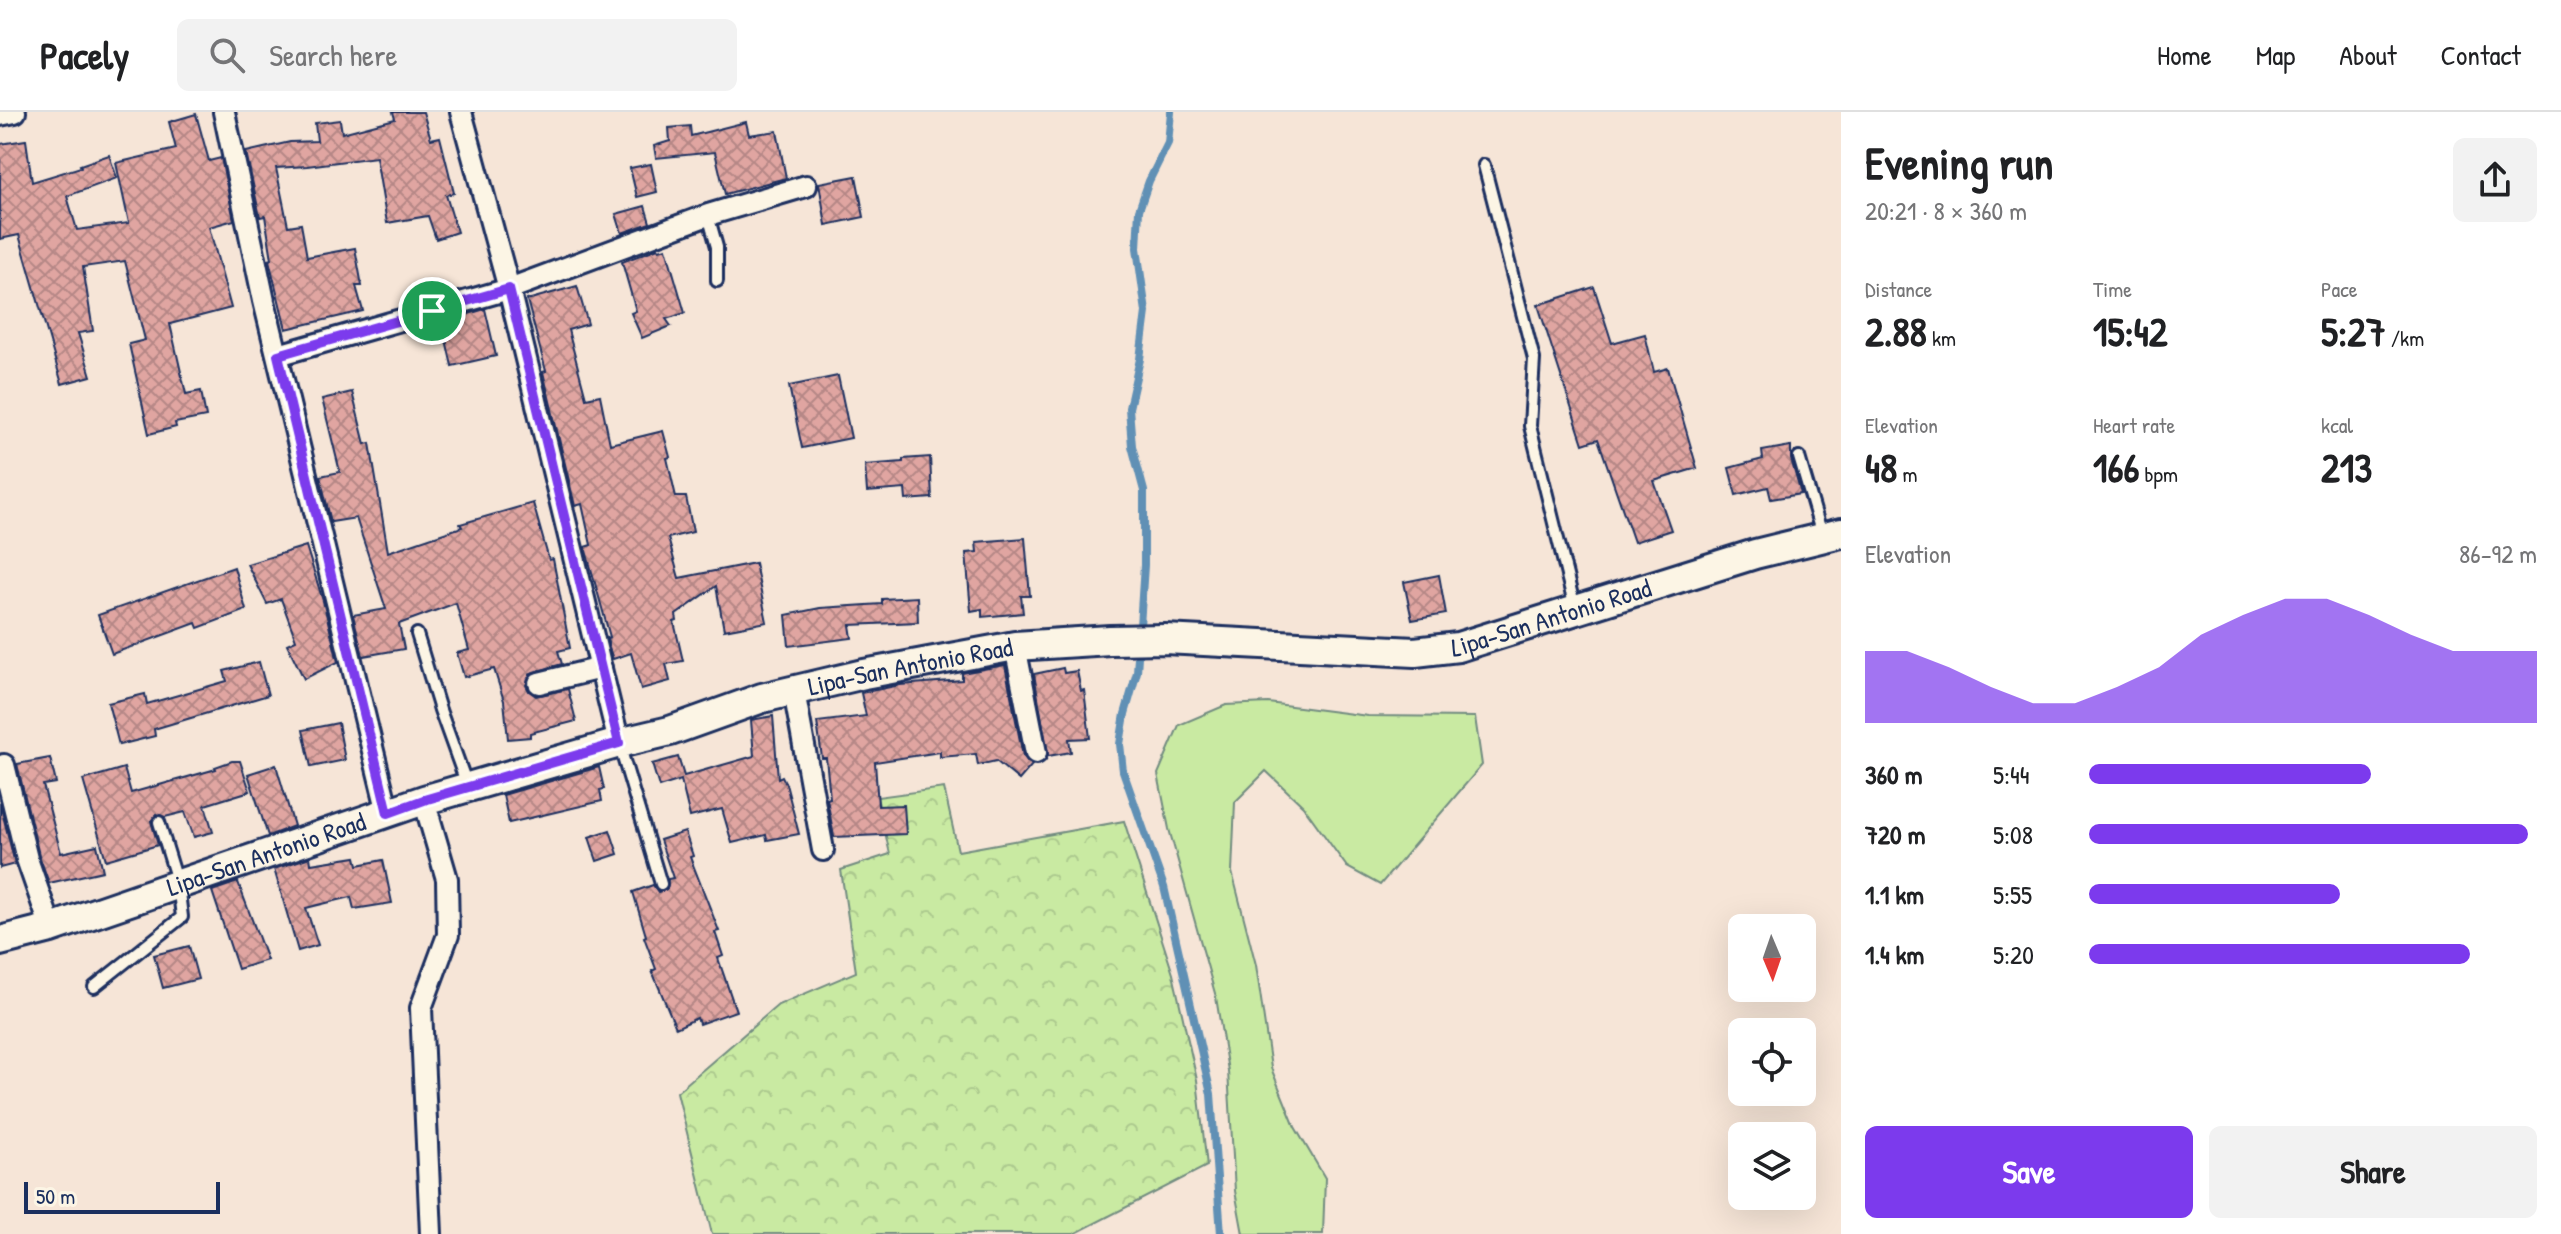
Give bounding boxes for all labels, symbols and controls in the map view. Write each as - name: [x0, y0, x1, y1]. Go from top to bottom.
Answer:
- search box: [177, 19, 737, 91]
- text: Pacely: [40, 29, 129, 81]
- icon: search: [205, 33, 249, 77]
- text: Search here: [269, 35, 397, 75]
- text: Home: [2157, 36, 2212, 74]
- text: Map: [2256, 36, 2295, 74]
- text: About: [2339, 36, 2397, 74]
- text: Contact: [2441, 36, 2521, 74]
- text: Evening run: [1865, 133, 2053, 193]
- button: share: [2453, 138, 2537, 222]
- text: 20:21 · 8 × 360 m: [1865, 193, 2027, 228]
- text: Distance: [1865, 274, 1932, 304]
- text: Time: [2093, 274, 2132, 304]
- text: Pace: [2321, 274, 2358, 304]
- pin: [398, 277, 466, 345]
- icon: arrive: [410, 289, 454, 333]
- text: 2.88: [1865, 304, 1927, 358]
- text: 15:42: [2093, 304, 2167, 358]
- text: 5:27: [2321, 304, 2386, 358]
- text: km: [1927, 323, 1956, 353]
- text: /km: [2386, 323, 2424, 353]
- text: Elevation: [1865, 410, 1938, 440]
- text: Heart rate: [2093, 410, 2175, 440]
- text: kcal: [2321, 410, 2353, 440]
- text: 48: [1865, 440, 1897, 494]
- text: 166: [2093, 440, 2139, 494]
- text: 213: [2321, 440, 2372, 494]
- text: m: [1897, 459, 1917, 489]
- text: bpm: [2139, 459, 2178, 489]
- text: Elevation: [1865, 536, 1951, 571]
- text: 86–92 m: [2459, 536, 2537, 571]
- street label: Lipa-San Antonio Road: [1450, 570, 1655, 665]
- street label: Lipa-San Antonio Road: [804, 629, 1015, 704]
- text: 360 m: [1865, 757, 1922, 792]
- text: 5:44: [1993, 757, 2030, 792]
- street label: Lipa-San Antonio Road: [162, 803, 370, 904]
- text: 720 m: [1865, 817, 1925, 852]
- text: 5:08: [1993, 817, 2033, 852]
- text: 1.1 km: [1865, 877, 1924, 912]
- text: 5:55: [1993, 877, 2032, 912]
- north arrow: [1728, 914, 1816, 1002]
- map controls: [1728, 914, 1816, 1210]
- text: 1.4 km: [1865, 937, 1924, 972]
- text: 5:20: [1993, 937, 2034, 972]
- button: locate: [1728, 1018, 1816, 1106]
- button: layers: [1728, 1122, 1816, 1210]
- button: Save: [1865, 1126, 2193, 1218]
- button: Share: [2209, 1126, 2537, 1218]
- scale bar: [24, 1178, 220, 1214]
- text: 50 m: [36, 1181, 75, 1211]

